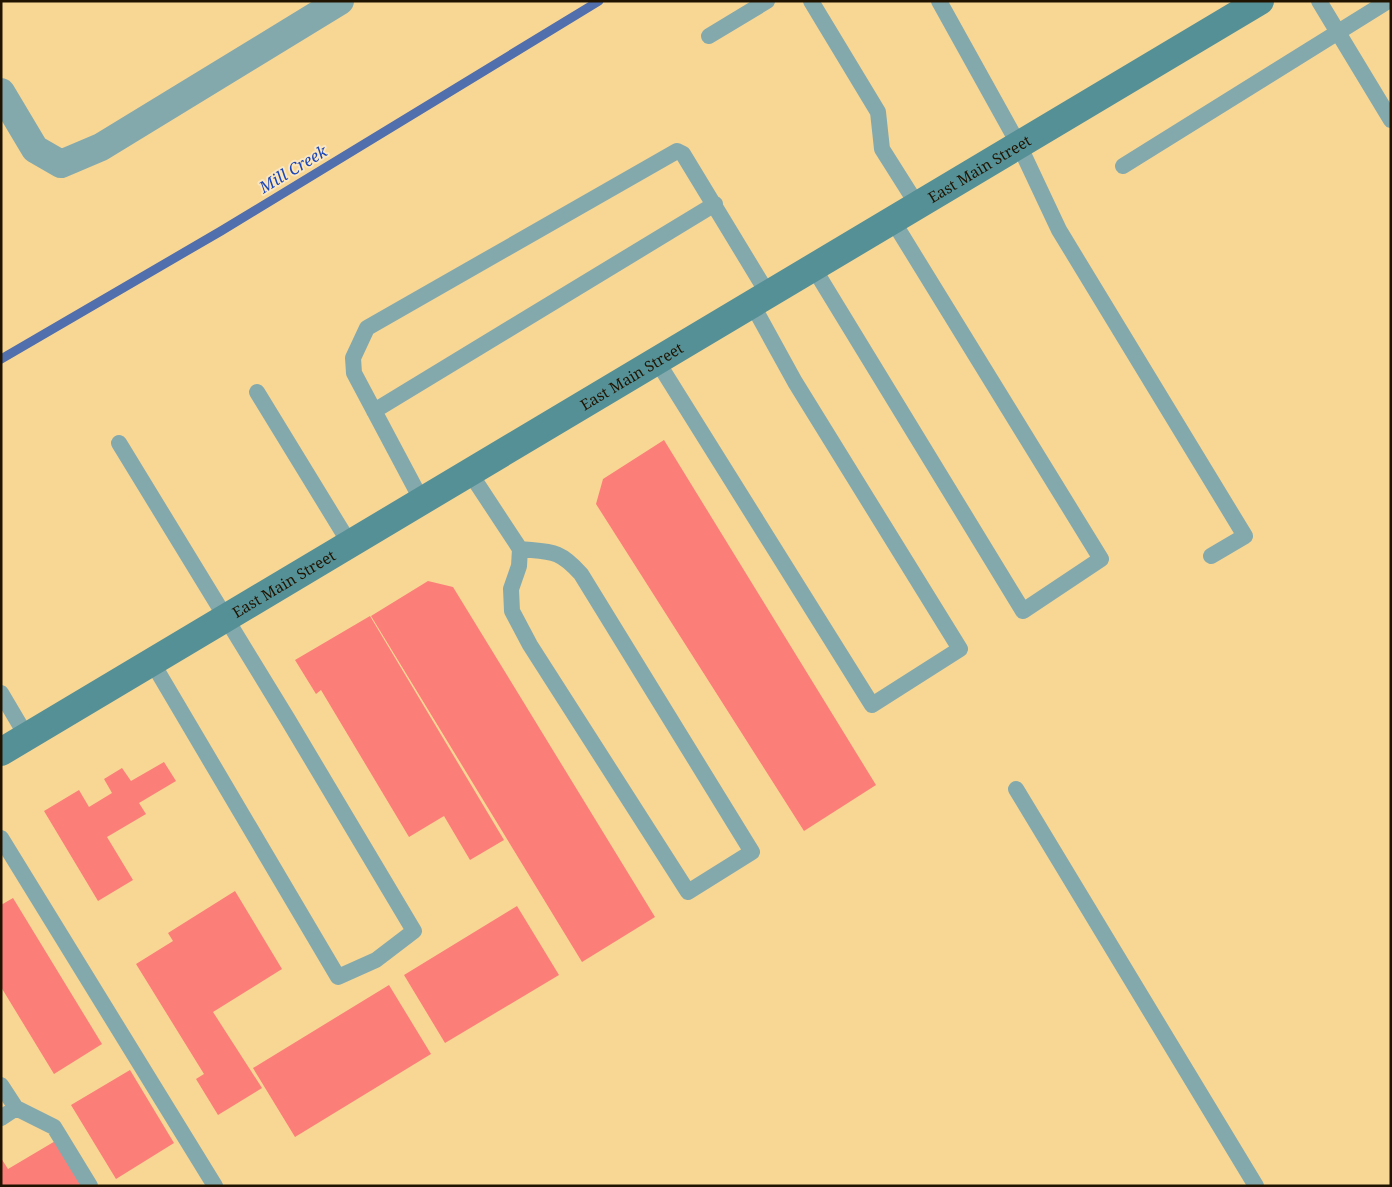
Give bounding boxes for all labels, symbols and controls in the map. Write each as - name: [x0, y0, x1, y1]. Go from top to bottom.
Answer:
- street label: East Main Street: [924, 130, 1034, 207]
- water label: Mill Creek: [254, 140, 332, 198]
- street label: East Main Street: [576, 338, 687, 414]
- street label: East Main Street: [228, 545, 339, 622]

